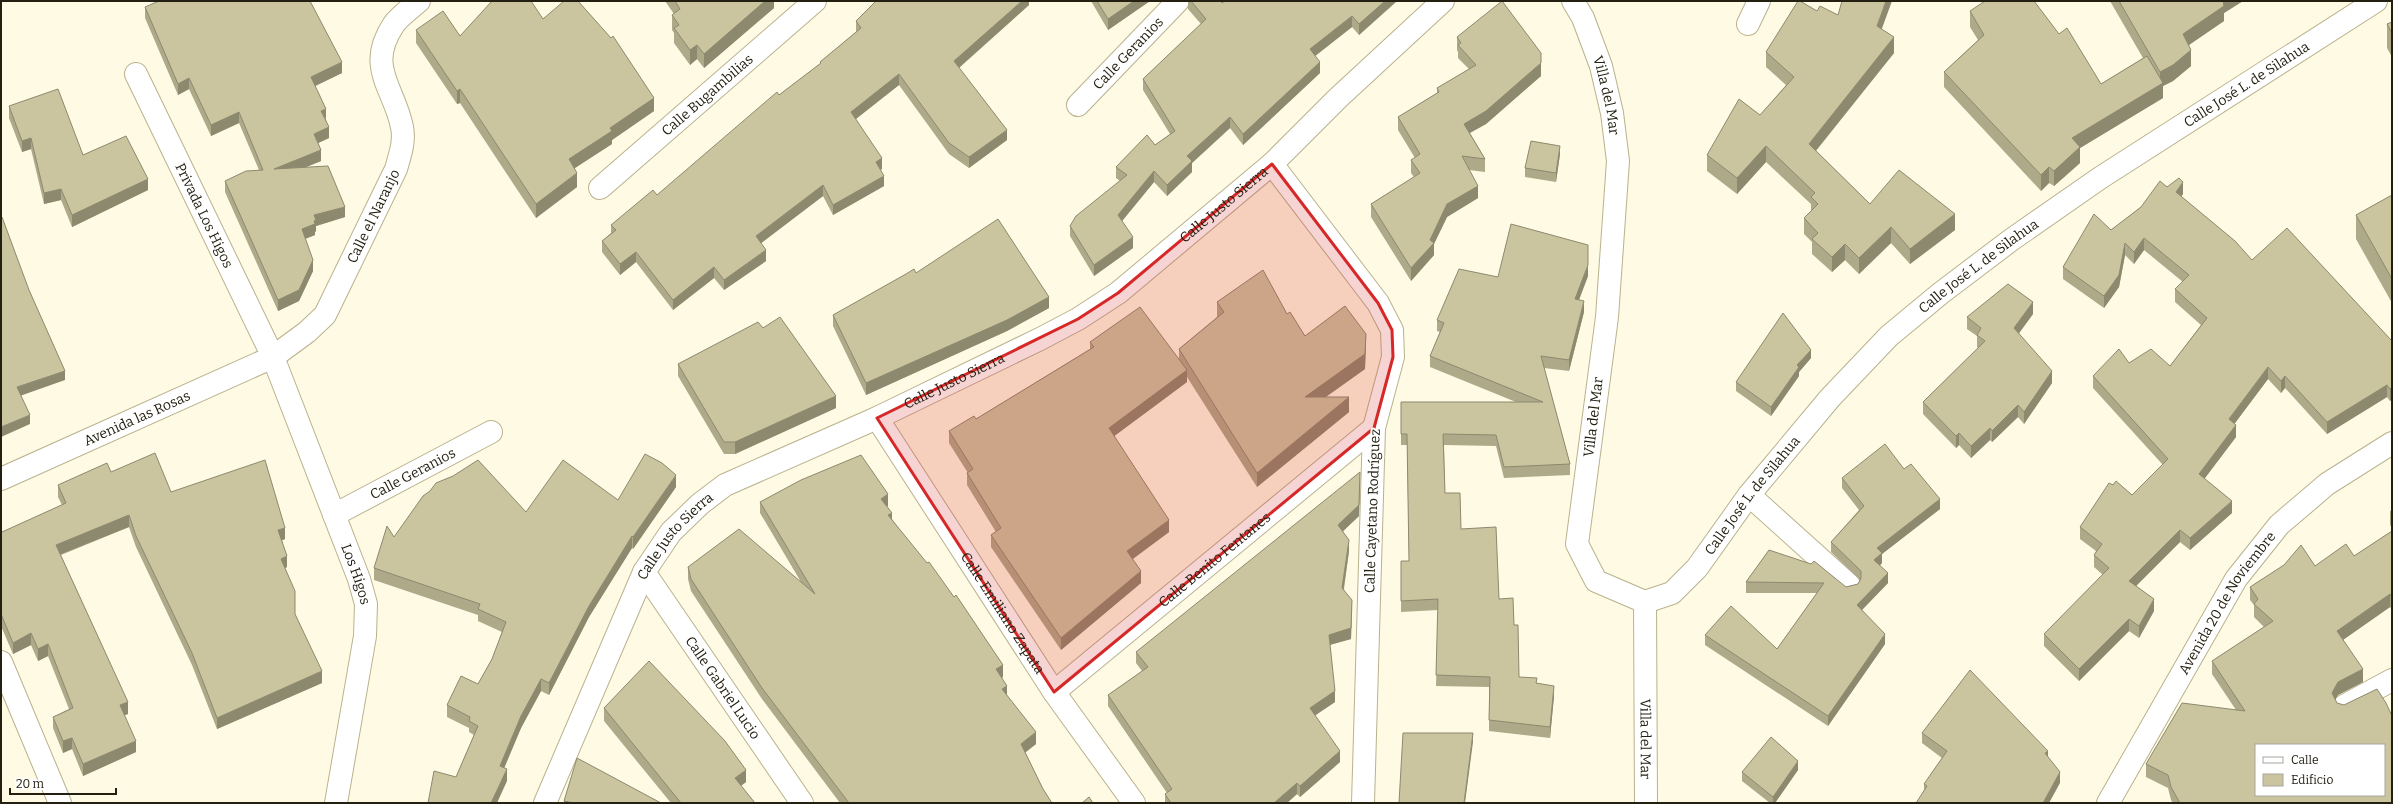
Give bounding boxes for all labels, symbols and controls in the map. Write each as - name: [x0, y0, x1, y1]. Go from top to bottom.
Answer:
- street label: Calle Geranios: [1089, 14, 1167, 93]
- street label: Calle José L. de Silahua: [2181, 38, 2313, 131]
- street label: Calle Bugambilias: [658, 51, 757, 140]
- street label: Villa del Mar: [1589, 54, 1623, 136]
- street label: Privada Los Higos: [171, 160, 237, 271]
- street label: Calle Justo Sierra: [1176, 163, 1272, 247]
- street label: Calle el Naranjo: [344, 167, 404, 266]
- street label: Calle José L. de Silahua: [1915, 215, 2042, 317]
- street label: Calle Justo Sierra: [901, 349, 1008, 413]
- street label: Villa del Mar: [1580, 376, 1607, 458]
- street label: Avenida las Rosas: [81, 387, 193, 450]
- street label: Calle Cayetano Rodríguez: [1361, 428, 1384, 593]
- street label: Calle José L. de Silahua: [1701, 432, 1804, 558]
- street label: Calle Geranios: [367, 444, 459, 503]
- street label: Calle Justo Sierra: [634, 489, 717, 582]
- street label: Calle Benito Fentanes: [1155, 509, 1274, 611]
- street label: Avenida 20 de Noviembre: [2175, 528, 2279, 678]
- street label: Los Higos: [337, 542, 374, 606]
- street label: Calle Emiliano Zapata: [957, 549, 1048, 677]
- street label: Calle Gabriel Lucio: [681, 633, 764, 743]
- street label: Villa del Mar: [1636, 699, 1654, 779]
- legend: [2255, 744, 2385, 796]
- text: Calle: [2291, 753, 2319, 767]
- scale bar: [10, 770, 116, 796]
- text: Edificio: [2291, 773, 2333, 787]
- text: 20 m: [16, 777, 45, 791]

